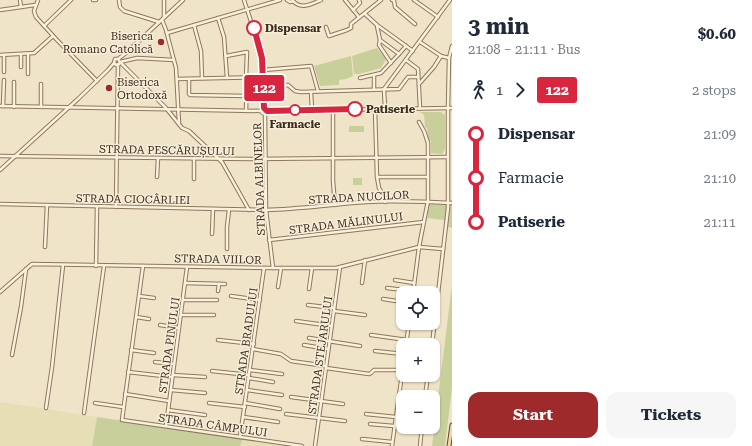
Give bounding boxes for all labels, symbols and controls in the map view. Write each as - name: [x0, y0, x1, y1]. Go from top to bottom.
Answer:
- text: 3 min: [468, 14, 529, 39]
- marker: Dispensar: [246, 20, 262, 36]
- place label: Dispensar: [265, 22, 322, 35]
- text: $0.60: [698, 25, 736, 43]
- place label: Biserica Romano Catolică: [63, 30, 153, 56]
- marker: Biserica Romano Catolică: [156, 37, 166, 47]
- text: 21:08 – 21:11 · Bus: [468, 42, 580, 57]
- line badge: 122: [241, 75, 287, 101]
- place label: Biserica Ortodoxă: [117, 76, 167, 102]
- icon: walk: [468, 79, 490, 101]
- icon: forward: [509, 79, 531, 101]
- text: 122: [252, 80, 276, 96]
- text: 122: [545, 82, 569, 98]
- marker: Biserica Ortodoxă: [104, 83, 114, 93]
- text: 1: [496, 83, 503, 98]
- text: 2 stops: [692, 83, 736, 98]
- marker: Patiserie: [347, 101, 363, 117]
- place label: Patiserie: [366, 103, 416, 116]
- marker: Farmacie: [289, 104, 301, 116]
- place label: Farmacie: [269, 118, 321, 131]
- street label: STRADA ALBINELOR: [251, 122, 268, 236]
- text: Dispensar: [498, 125, 575, 143]
- text: 21:09: [704, 127, 736, 142]
- street label: STRADA PESCĂRUȘULUI: [99, 142, 235, 159]
- text: Farmacie: [498, 169, 564, 187]
- text: 21:10: [704, 171, 736, 186]
- street label: STRADA NUCILOR: [308, 188, 410, 207]
- street label: STRADA CIOCÂRLIEI: [76, 191, 190, 207]
- street label: STRADA MĂLINULUI: [288, 209, 404, 237]
- text: Patiserie: [498, 213, 565, 231]
- text: 21:11: [704, 215, 736, 230]
- street label: STRADA VIILOR: [174, 252, 262, 267]
- map controls: [396, 286, 440, 434]
- button: locate: [396, 286, 440, 330]
- street label: STRADA BRADULUI: [233, 287, 260, 395]
- street label: STRADA STEJARULUI: [306, 295, 335, 415]
- street label: STRADA PINULUI: [156, 296, 183, 394]
- button: +: [396, 338, 440, 382]
- button: −: [396, 390, 440, 434]
- button: Start: [468, 392, 598, 438]
- button: Tickets: [606, 392, 736, 438]
- street label: STRADA CÂMPULUI: [158, 410, 268, 440]

